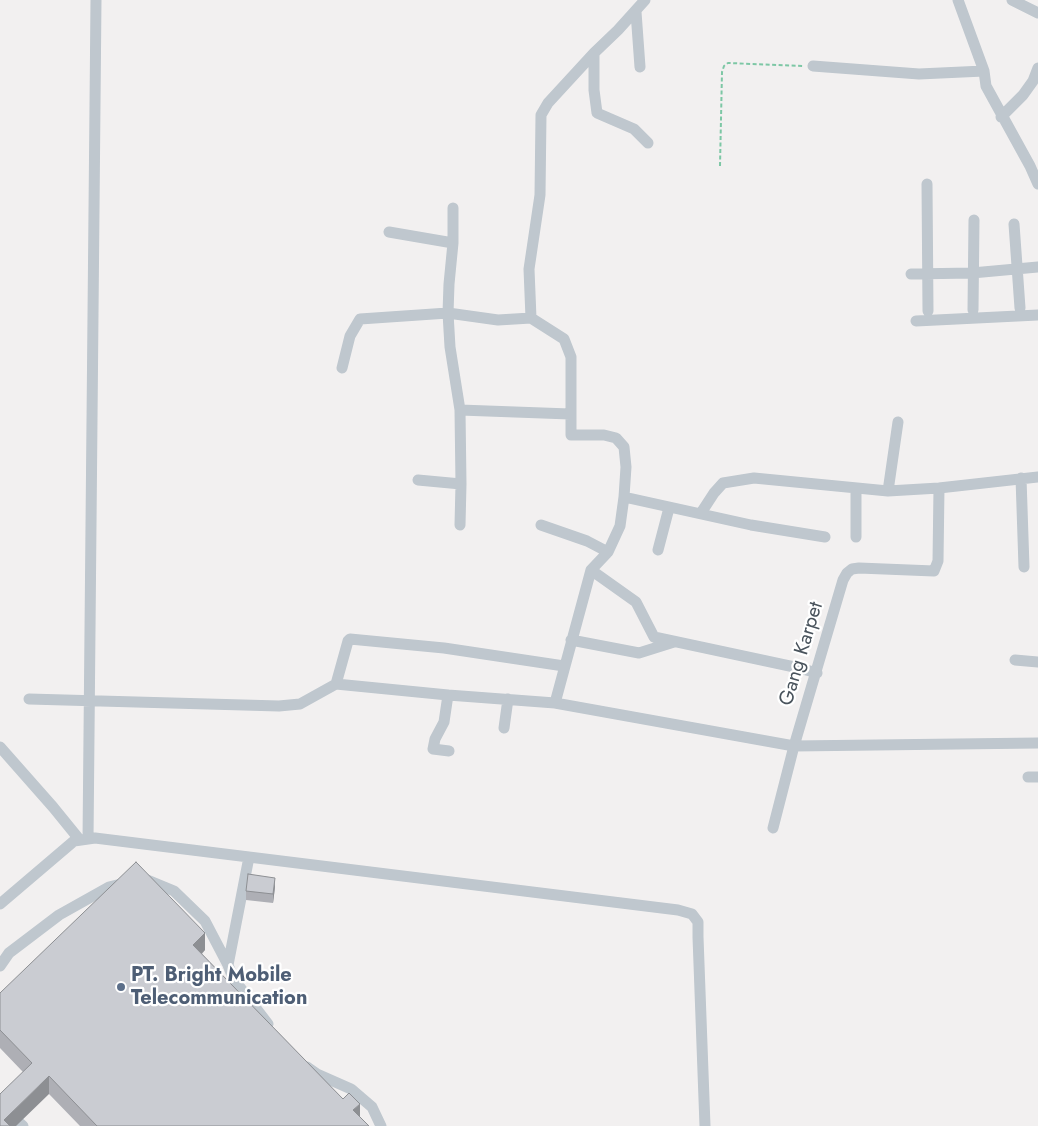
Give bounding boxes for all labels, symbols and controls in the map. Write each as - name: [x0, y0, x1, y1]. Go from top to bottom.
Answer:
- street label: Gang Karpet: [775, 599, 829, 709]
- place label: PT. Bright Mobile Telecommunication: [131, 964, 307, 1011]
- marker: PT. Bright Mobile Telecommunication: [115, 981, 127, 993]

